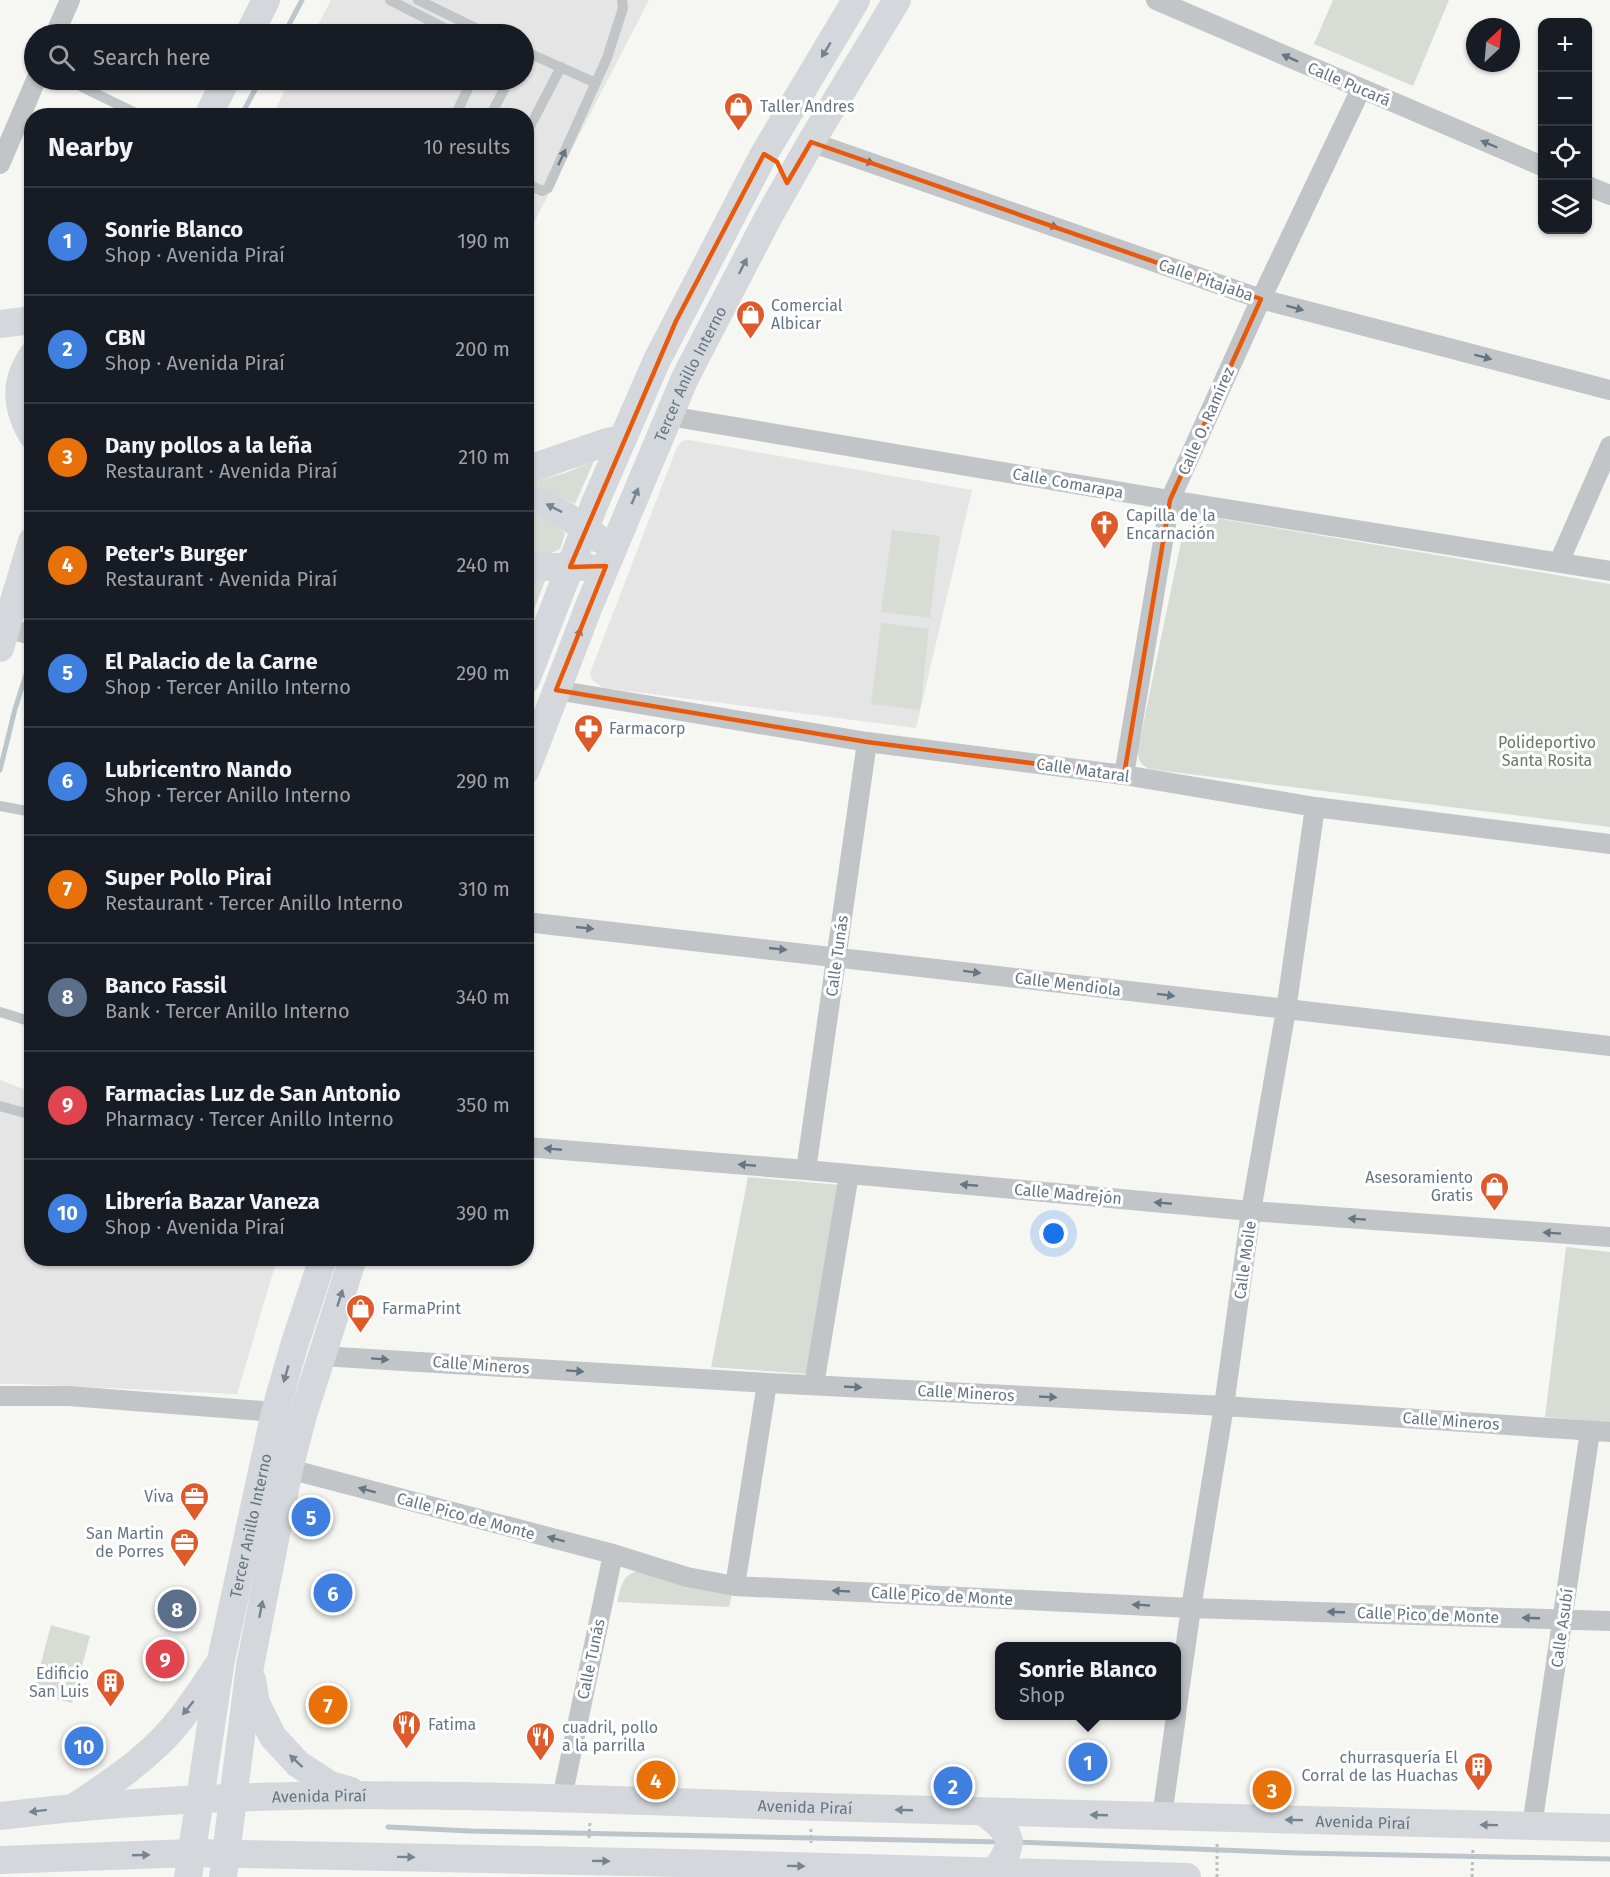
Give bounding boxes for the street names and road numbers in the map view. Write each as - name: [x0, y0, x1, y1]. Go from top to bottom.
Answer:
- street label: Calle Pucará: [1305, 58, 1393, 110]
- street label: Calle Pitajaba: [1156, 255, 1256, 305]
- street label: Tercer Anillo Interno: [650, 303, 730, 444]
- street label: Calle O. Ramírez: [1174, 364, 1238, 478]
- street label: Calle Comarapa: [1011, 464, 1125, 502]
- street label: Calle Mataral: [1035, 754, 1131, 786]
- street label: Calle Tunás: [822, 914, 852, 998]
- street label: Calle Mendiola: [1014, 968, 1122, 1000]
- street label: Calle Madrejón: [1013, 1180, 1123, 1208]
- street label: Calle Moile: [1230, 1219, 1260, 1301]
- street label: Calle Mineros: [432, 1352, 530, 1378]
- street label: Calle Mineros: [917, 1381, 1015, 1405]
- street label: Calle Mineros: [1402, 1408, 1500, 1434]
- street label: Tercer Anillo Interno: [225, 1451, 275, 1600]
- street label: Calle Pico de Monte: [395, 1488, 537, 1544]
- street label: Calle Pico de Monte: [870, 1583, 1014, 1609]
- street label: Calle Asubí: [1547, 1587, 1577, 1669]
- street label: Calle Pico de Monte: [1357, 1603, 1499, 1627]
- street label: Calle Tunás: [573, 1617, 609, 1701]
- street label: Avenida Piraí: [272, 1786, 367, 1806]
- street label: Avenida Piraí: [757, 1796, 853, 1818]
- street label: Avenida Piraí: [1315, 1811, 1411, 1833]

